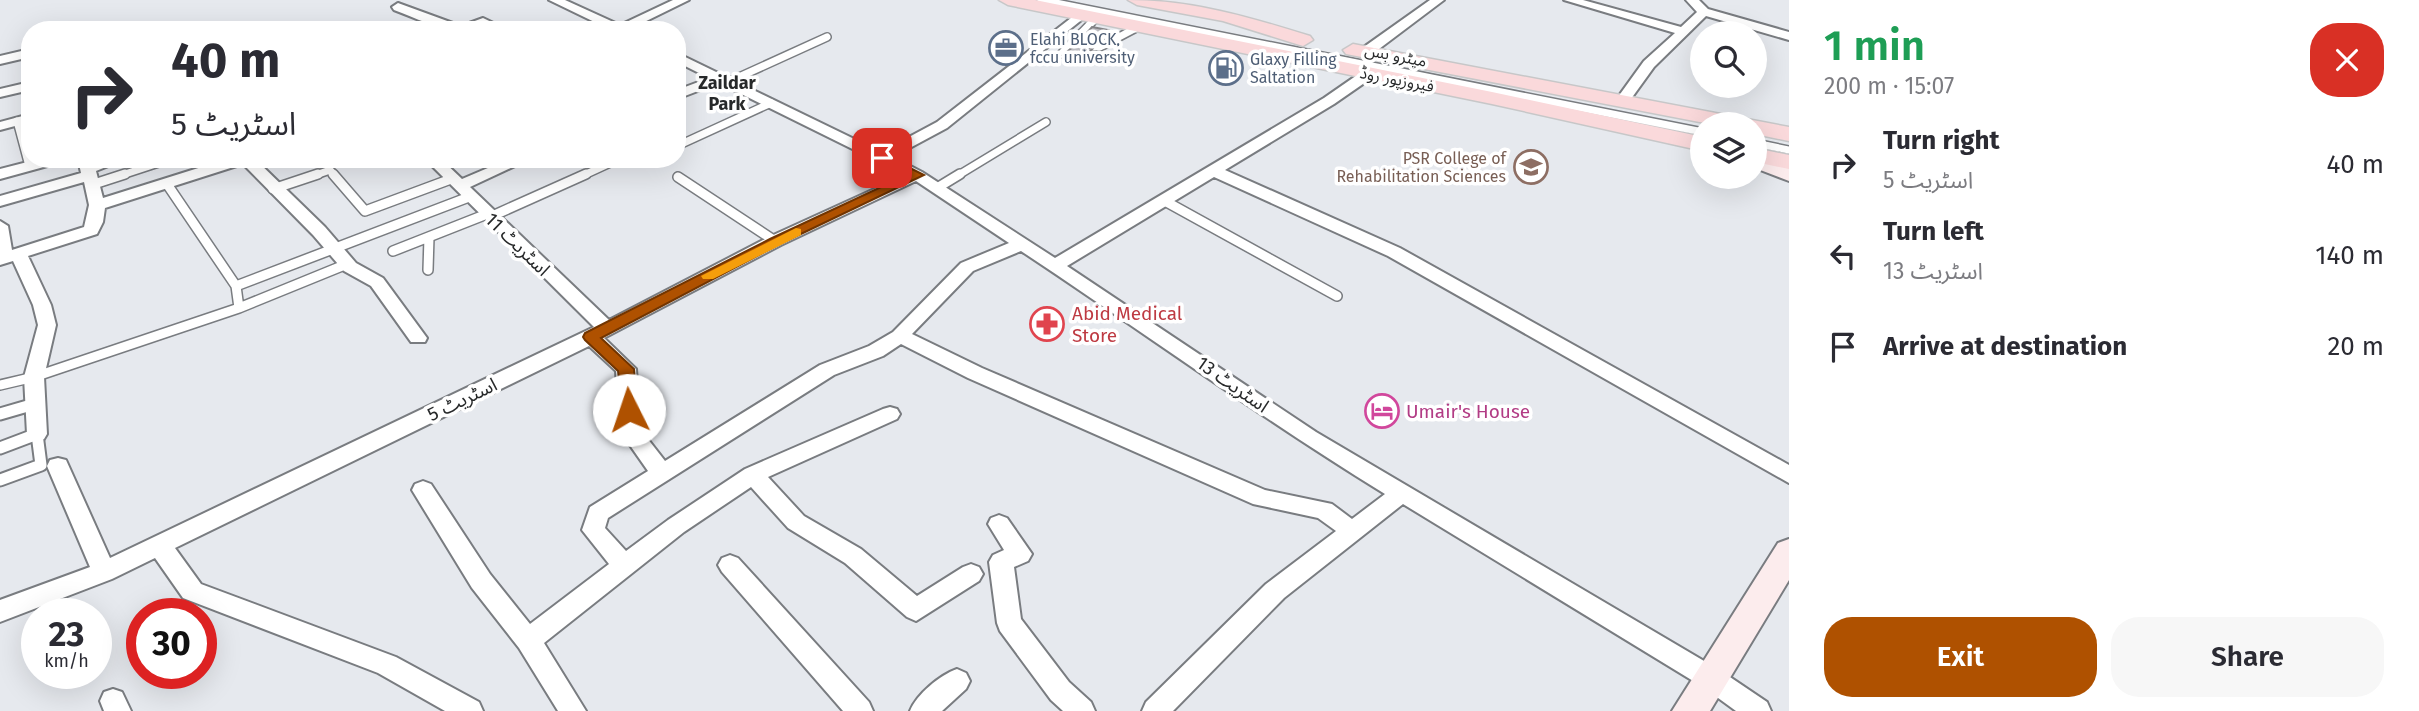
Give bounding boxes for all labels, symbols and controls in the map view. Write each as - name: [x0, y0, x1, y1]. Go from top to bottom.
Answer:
- map controls: [1690, 21, 1767, 189]
- button: search: [1690, 21, 1767, 98]
- text: 1 min: [1824, 21, 1925, 71]
- button: close: [2310, 23, 2384, 97]
- office icon: Elahi BLOCK, fccu university: [987, 29, 1025, 67]
- place label: Elahi BLOCK, fccu university: [1030, 30, 1135, 67]
- text: 40 m: [171, 31, 280, 90]
- street label: میٹرو بس: [1363, 40, 1428, 71]
- icon: right: [56, 49, 147, 140]
- fuel station icon: Glaxy Filling Saltation: [1207, 49, 1245, 87]
- place label: Glaxy Filling Saltation: [1250, 50, 1337, 87]
- street label: فیروزپور روڈ: [1358, 63, 1436, 97]
- district label: Zaildar Park: [698, 72, 757, 115]
- text: 200 m · 15:07: [1824, 72, 1954, 100]
- text: اسٹریٹ 5: [171, 105, 296, 143]
- button: layers: [1690, 112, 1767, 189]
- text: Turn right: [1883, 125, 2000, 156]
- pin: [852, 128, 912, 188]
- icon: arrive: [863, 139, 901, 177]
- icon: right: [1824, 146, 1862, 184]
- school or university icon: PSR College of Rehabilitation Sciences: [1512, 148, 1550, 186]
- place label: PSR College of Rehabilitation Sciences: [1336, 149, 1508, 186]
- text: 40 m: [2326, 149, 2384, 180]
- text: اسٹریٹ 5: [1883, 166, 1973, 194]
- street label: اسٹریٹ 11: [480, 208, 555, 281]
- text: Turn left: [1883, 216, 1984, 247]
- icon: left: [1824, 237, 1862, 275]
- text: 140 m: [2315, 240, 2384, 271]
- text: اسٹریٹ 13: [1883, 257, 1983, 285]
- place label: Abid Medical Store: [1072, 302, 1183, 347]
- pharmacy icon: Abid Medical Store: [1028, 305, 1066, 343]
- icon: arrive: [1824, 328, 1862, 366]
- text: Arrive at destination: [1883, 331, 2127, 362]
- text: 20 m: [2327, 331, 2384, 362]
- street label: اسٹریٹ 13: [1192, 351, 1273, 418]
- street label: اسٹریٹ 5: [424, 373, 501, 426]
- position arrow: [592, 373, 666, 447]
- hotel icon: Umair's House: [1363, 392, 1401, 430]
- place label: Umair's House: [1406, 400, 1530, 423]
- speed limit sign: 30: [126, 598, 217, 689]
- text: 23: [48, 613, 85, 655]
- button: Exit: [1824, 617, 2097, 697]
- button: Share: [2111, 617, 2384, 697]
- text: km/h: [44, 650, 89, 672]

